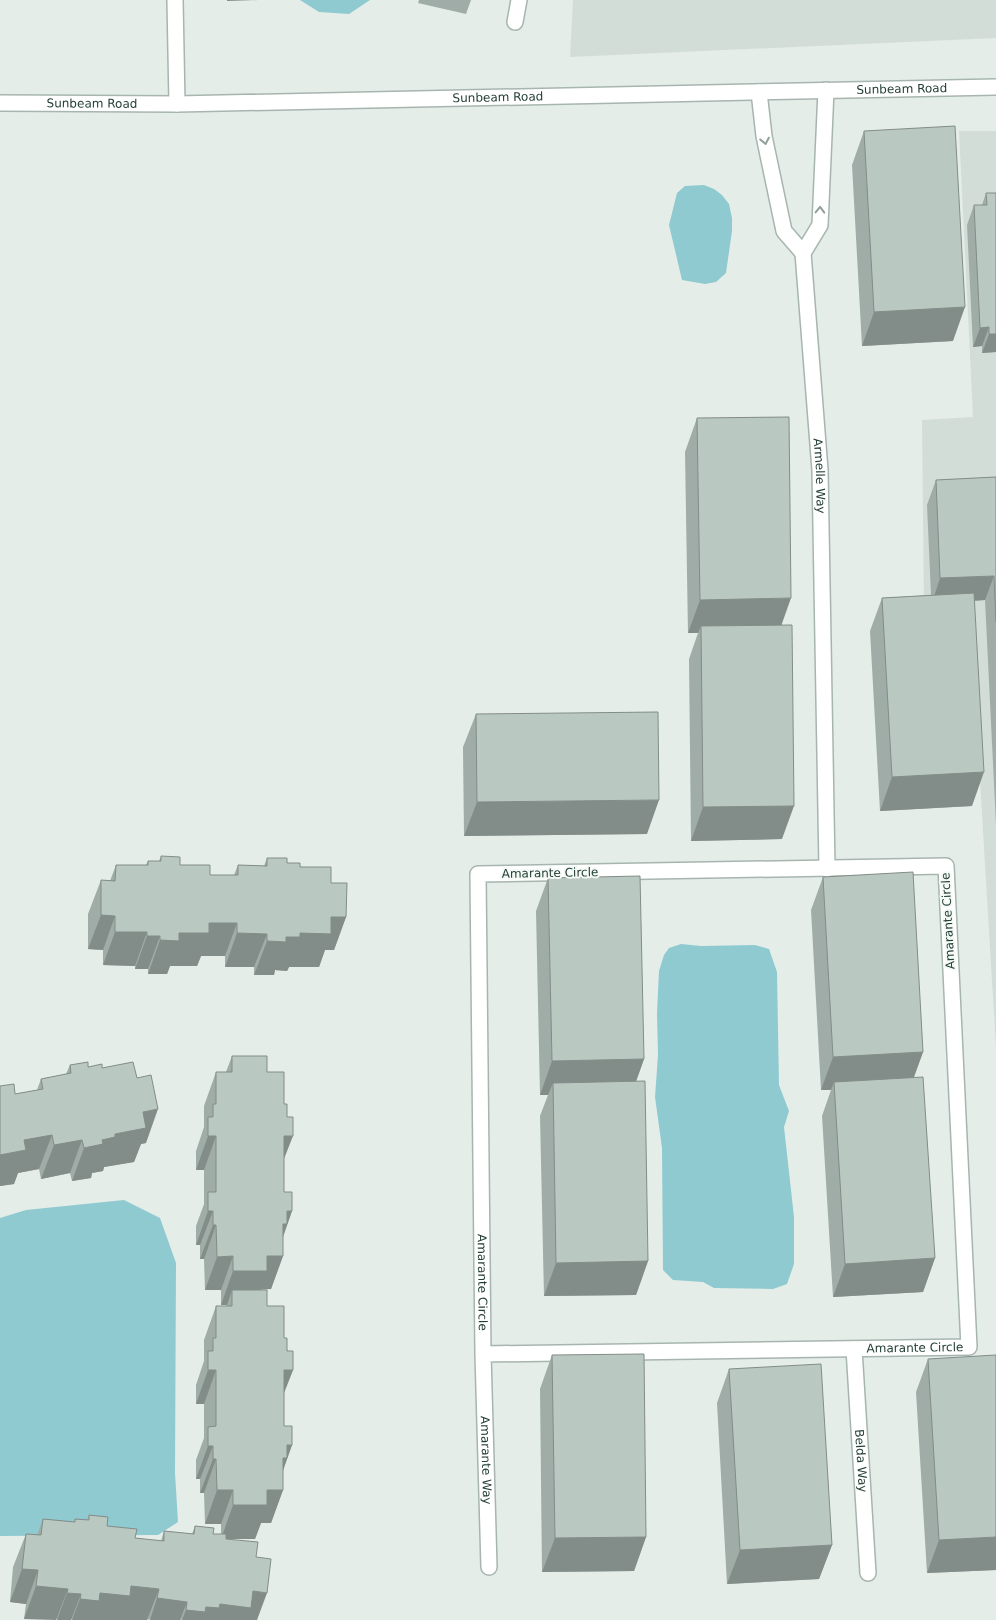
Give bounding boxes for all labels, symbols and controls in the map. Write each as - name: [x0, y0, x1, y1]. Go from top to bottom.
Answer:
- street label: Sunbeam Road: [856, 81, 947, 97]
- street label: Sunbeam Road: [452, 89, 544, 105]
- street label: Sunbeam Road: [47, 96, 137, 111]
- one-way arrow: [759, 136, 770, 145]
- one-way arrow: [815, 205, 826, 213]
- street label: Armelle Way: [811, 438, 828, 514]
- street label: Amarante Circle: [502, 865, 598, 881]
- street label: Amarante Circle: [938, 872, 958, 970]
- street label: Amarante Circle: [475, 1234, 490, 1331]
- street label: Amarante Circle: [866, 1340, 963, 1355]
- street label: Amarante Way: [478, 1416, 494, 1505]
- street label: Belda Way: [852, 1429, 870, 1493]

